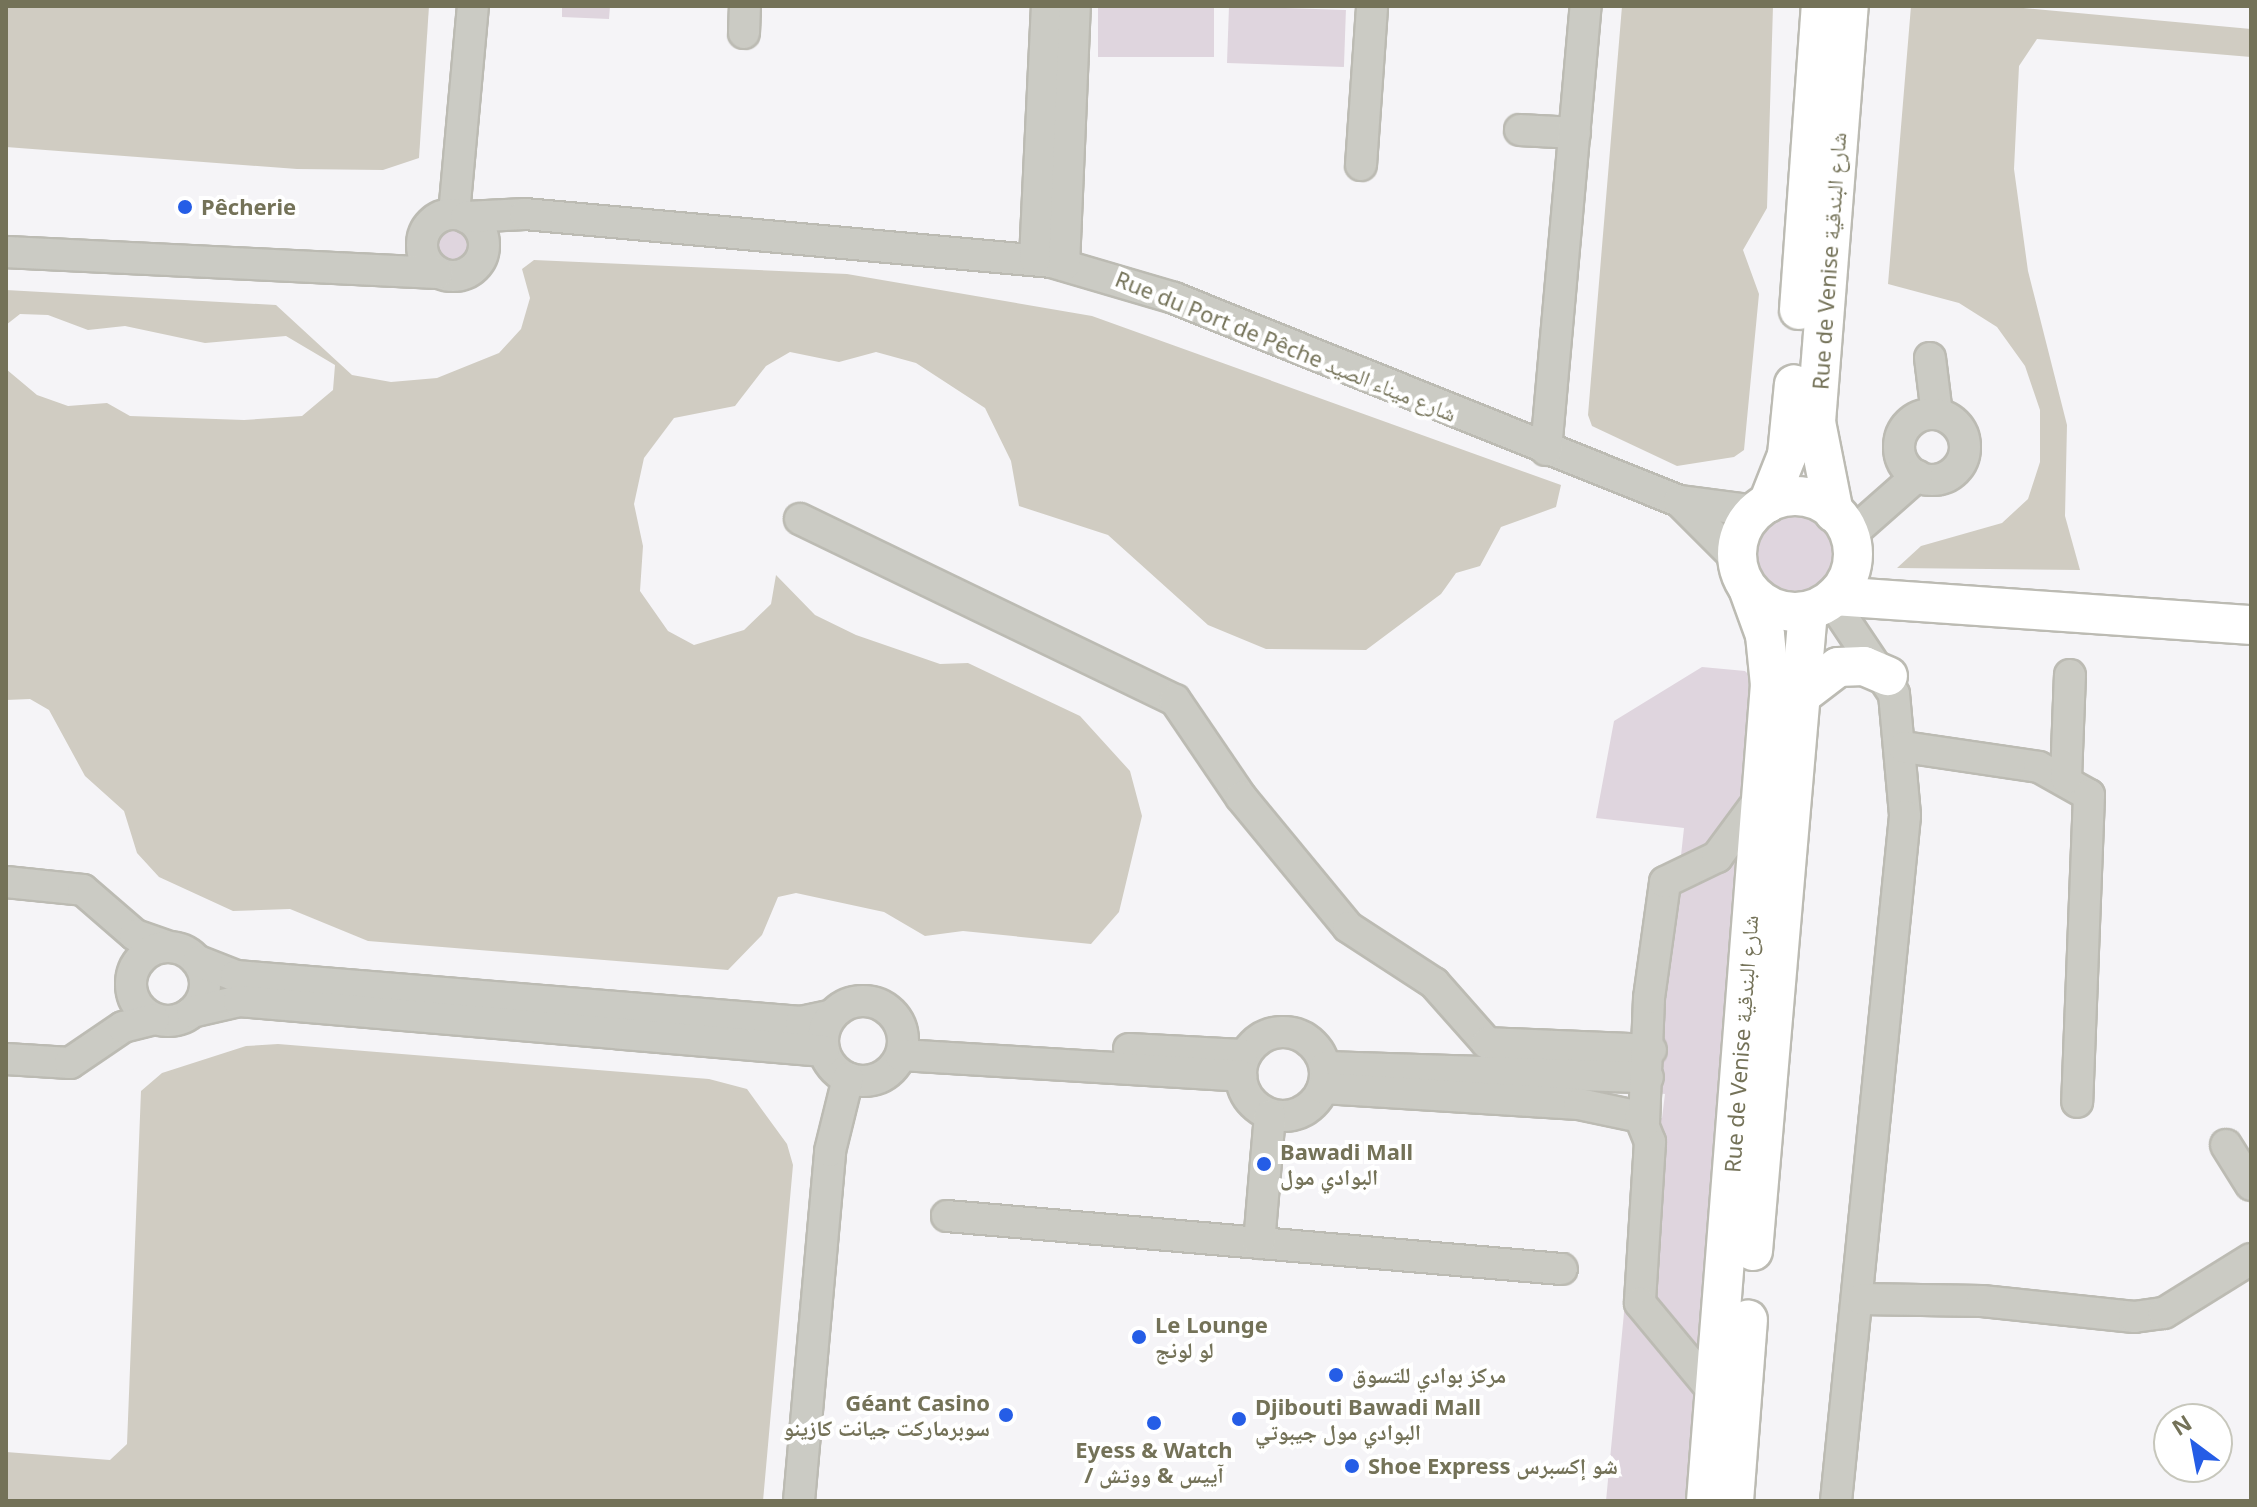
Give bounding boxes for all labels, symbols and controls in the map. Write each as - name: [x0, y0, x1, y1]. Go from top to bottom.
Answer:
- street label: Rue de Venise شارع البندقية: [1807, 131, 1851, 391]
- place label: Pêcherie: [201, 194, 296, 220]
- marker: Pêcherie: [176, 198, 194, 216]
- street label: Rue du Port de Pêche شارع ميناء الصيد: [1112, 265, 1460, 427]
- street label: Rue de Venise شارع البندقية: [1719, 914, 1763, 1174]
- place label: Bawadi Mall البوادي مول: [1280, 1138, 1413, 1190]
- marker: Bawadi Mall البوادي مول: [1255, 1155, 1273, 1173]
- place label: Le Lounge لو لونج: [1155, 1311, 1268, 1362]
- marker: Le Lounge لو لونج: [1130, 1328, 1148, 1346]
- place label: مركز بوادي للتسوق: [1352, 1362, 1506, 1388]
- marker: مركز بوادي للتسوق: [1327, 1366, 1345, 1384]
- place label: Géant Casino سوبرماركت جيانت كازينو: [783, 1389, 990, 1440]
- place label: Djibouti Bawadi Mall البوادي مول جيبوتي: [1255, 1393, 1481, 1444]
- north arrow: [2153, 1403, 2233, 1483]
- marker: Géant Casino سوبرماركت جيانت كازينو: [997, 1406, 1015, 1424]
- text: N: [2166, 1407, 2197, 1442]
- marker: Djibouti Bawadi Mall البوادي مول جيبوتي: [1230, 1410, 1248, 1428]
- marker: Eyess & Watch / آييس & ووتش: [1145, 1414, 1163, 1432]
- place label: Eyess & Watch / آييس & ووتش: [1075, 1436, 1233, 1488]
- place label: Shoe Express شو إكسبرس: [1368, 1453, 1618, 1479]
- marker: Shoe Express شو إكسبرس: [1343, 1457, 1361, 1475]

